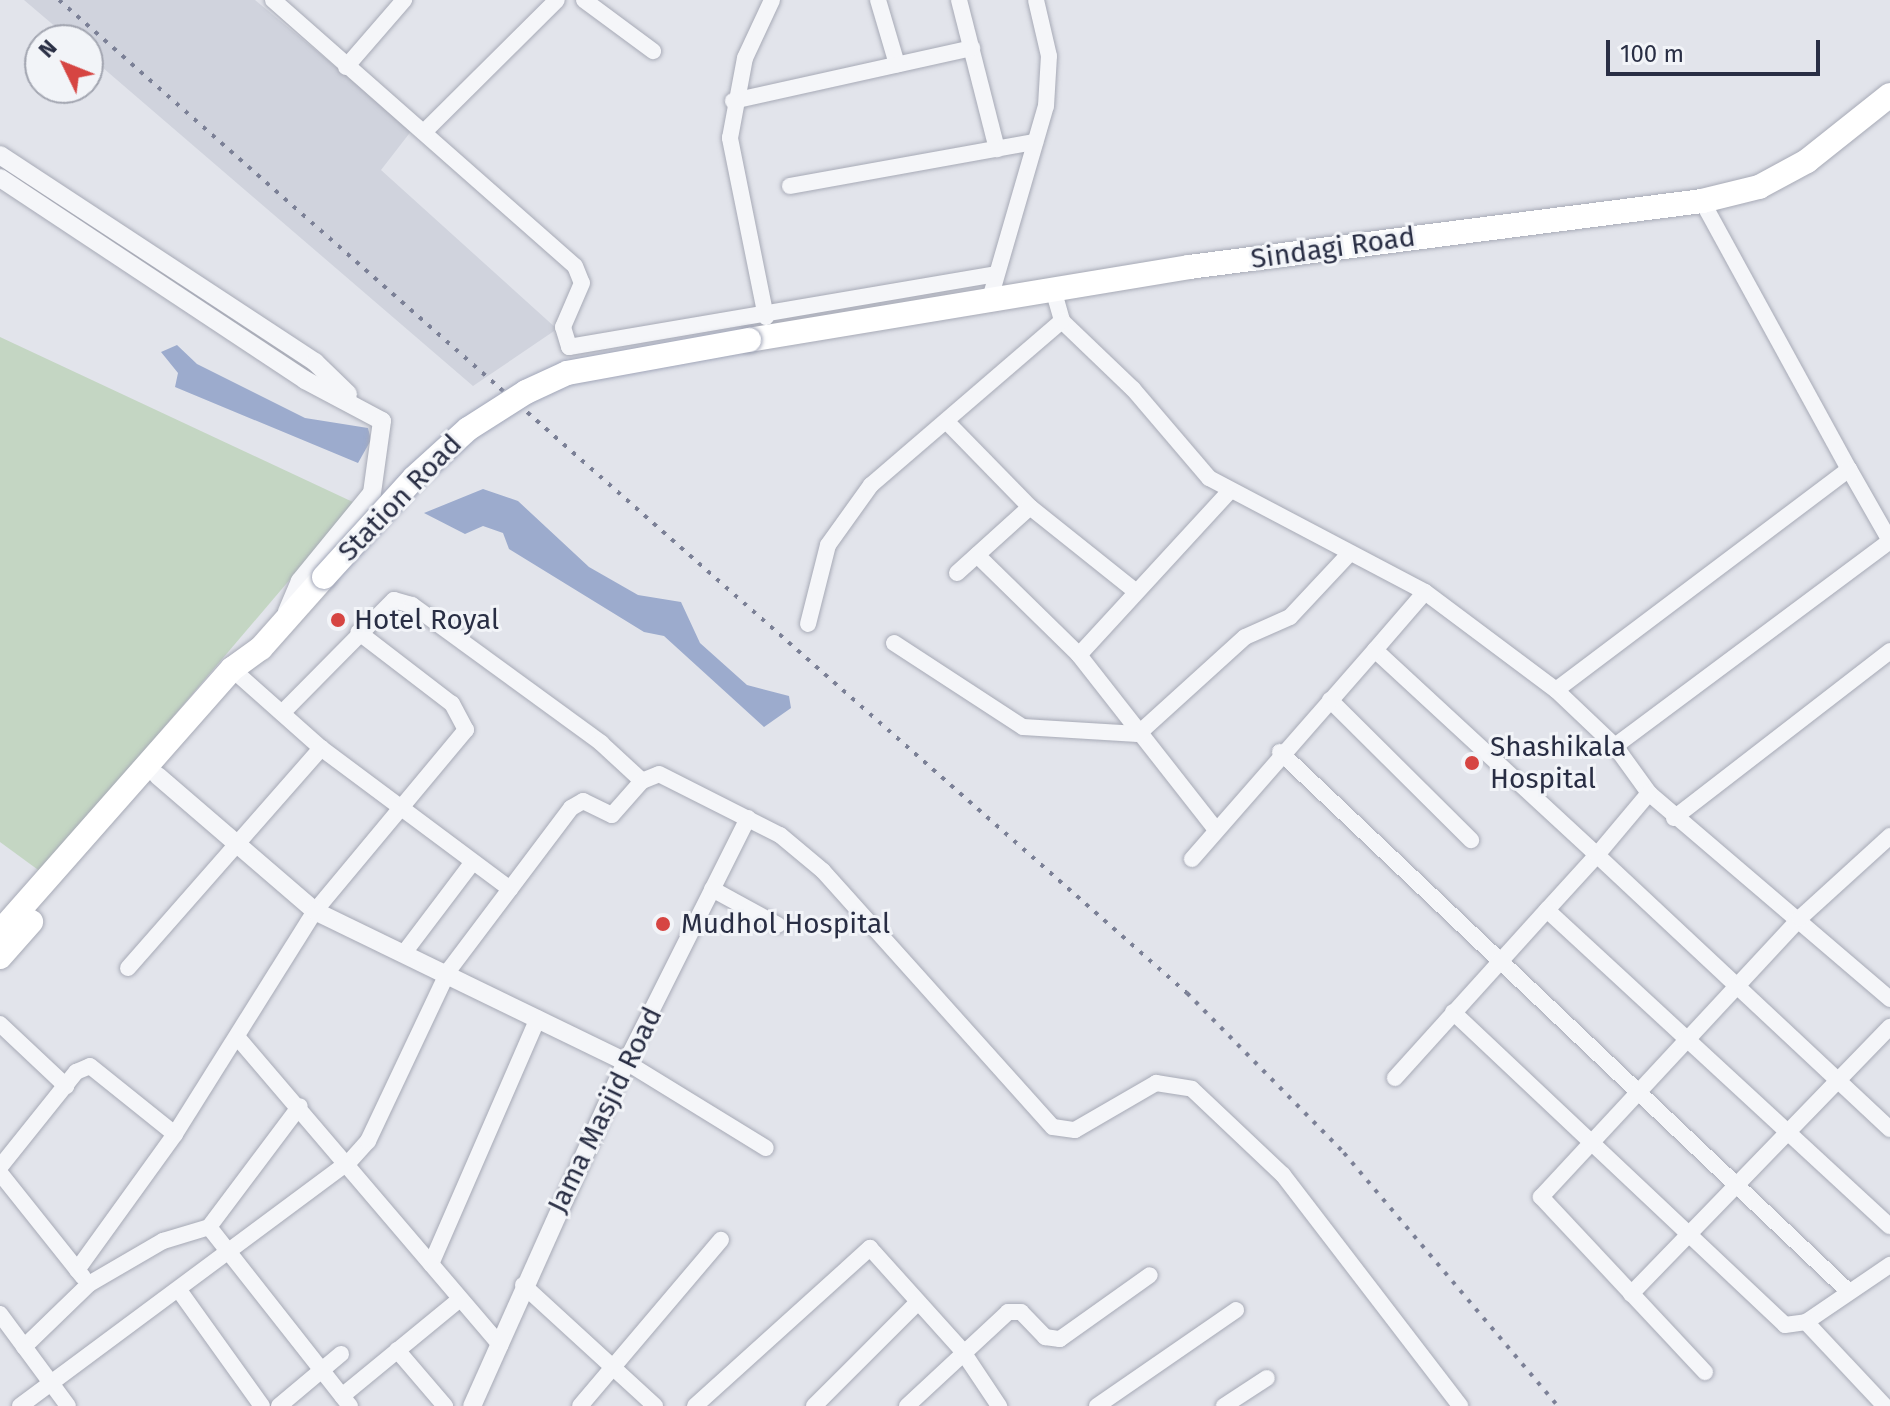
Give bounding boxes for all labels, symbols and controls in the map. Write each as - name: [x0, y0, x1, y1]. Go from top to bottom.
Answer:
- north arrow: [24, 24, 104, 104]
- scale bar: [1610, 24, 1824, 74]
- text: N: [33, 34, 62, 63]
- text: 100 m: [1620, 40, 1684, 68]
- street label: Sindagi Road: [1249, 220, 1417, 276]
- street label: Station Road: [331, 428, 469, 568]
- place label: Hotel Royal: [354, 603, 499, 637]
- marker: Hotel Royal: [329, 611, 347, 629]
- place label: Shashikala Hospital: [1490, 730, 1626, 796]
- marker: Shashikala Hospital: [1461, 752, 1483, 774]
- place label: Mudhol Hospital: [681, 907, 890, 941]
- marker: Mudhol Hospital: [652, 913, 674, 935]
- street label: Jama Masjid Road: [541, 1002, 669, 1218]

